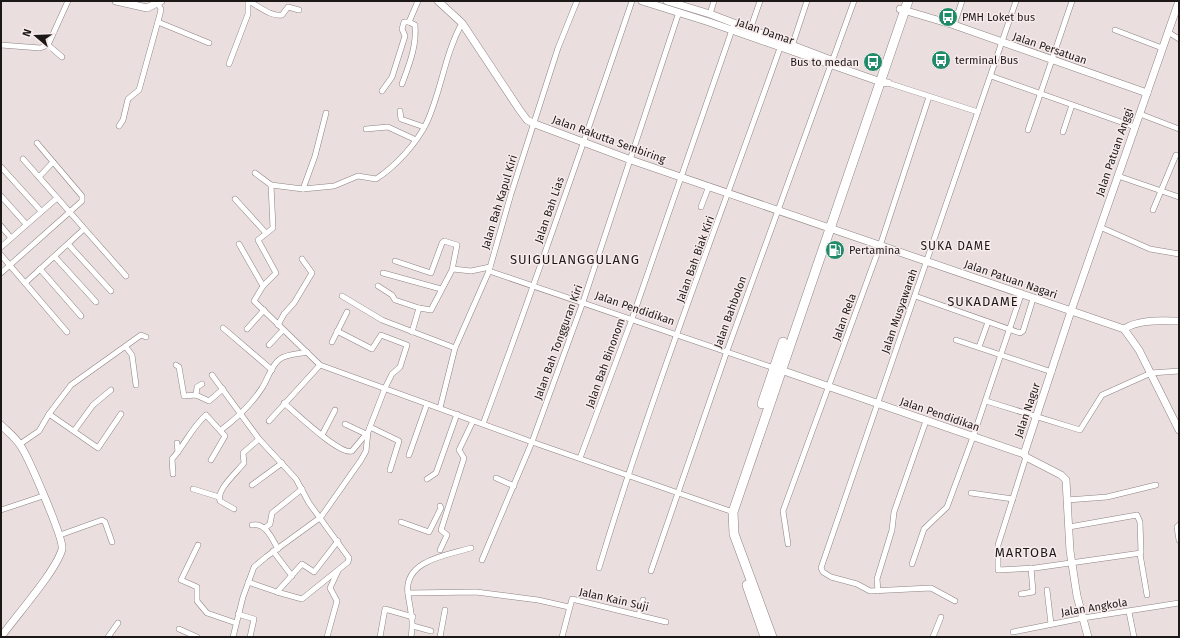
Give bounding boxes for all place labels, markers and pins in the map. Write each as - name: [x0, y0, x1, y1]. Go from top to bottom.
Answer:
- bus stop icon: PMH Loket bus: [937, 6, 959, 28]
- place label: PMH Loket bus: [962, 11, 1035, 24]
- bus stop icon: terminal Bus: [930, 49, 952, 71]
- bus stop icon: Bus to medan: [862, 51, 884, 73]
- place label: terminal Bus: [955, 54, 1018, 67]
- place label: Bus to medan: [790, 56, 859, 69]
- fuel station icon: Pertamina: [824, 239, 846, 261]
- place label: Pertamina: [849, 244, 900, 257]

